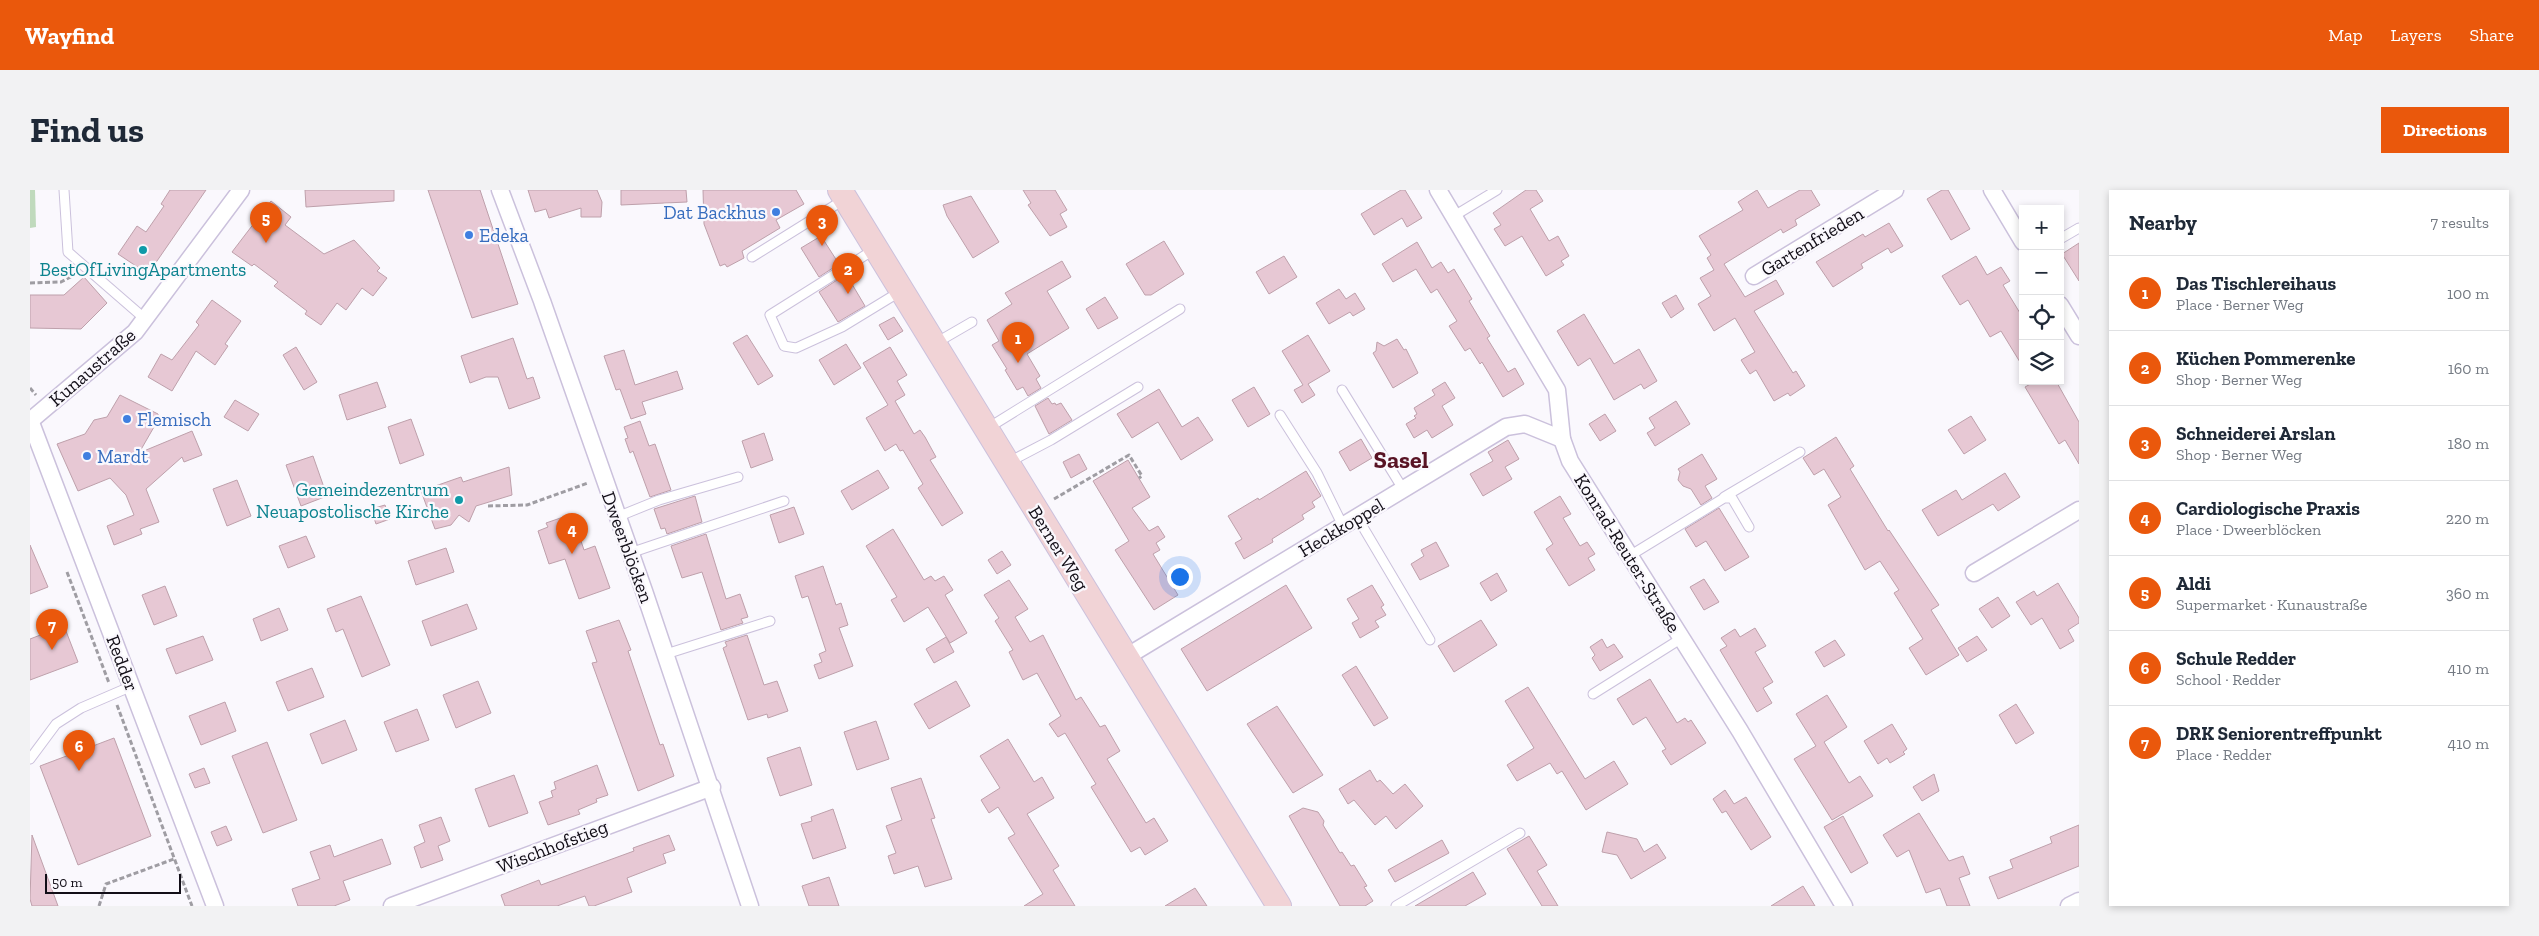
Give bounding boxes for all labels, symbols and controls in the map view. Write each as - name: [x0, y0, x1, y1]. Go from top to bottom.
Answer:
- text: Wayfind: [25, 21, 114, 50]
- text: Map: [2328, 24, 2363, 46]
- text: Layers: [2391, 24, 2442, 46]
- text: Share: [2470, 24, 2514, 46]
- button: Directions: [2381, 107, 2509, 153]
- text: Find us: [30, 109, 144, 151]
- place label: Dat Backhus: [663, 201, 766, 224]
- pin: 5: [250, 202, 282, 243]
- street label: Gartenfrieden: [1757, 202, 1868, 281]
- pin: 3: [806, 205, 838, 246]
- map controls: [2019, 205, 2064, 385]
- button: +: [2019, 205, 2064, 250]
- marker: Dat Backhus: [770, 206, 782, 218]
- text: Nearby: [2129, 210, 2197, 235]
- text: 7 results: [2430, 213, 2489, 232]
- place label: Edeka: [479, 224, 529, 247]
- marker: Edeka: [463, 229, 475, 241]
- marker: BestOfLivingApartments: [137, 244, 149, 256]
- button: −: [2019, 250, 2064, 295]
- pin: 2: [832, 253, 864, 294]
- place label: BestOfLivingApartments: [40, 258, 246, 281]
- text: Das Tischlereihaus: [2176, 272, 2336, 295]
- text: 1: [2142, 284, 2148, 303]
- text: 100 m: [2447, 284, 2489, 303]
- button: locate: [2019, 295, 2064, 340]
- text: Place · Berner Weg: [2176, 295, 2304, 314]
- pin: 1: [1002, 322, 1034, 363]
- street label: Kunaustraße: [44, 323, 140, 411]
- button: layers: [2019, 340, 2064, 385]
- text: Küchen Pommerenke: [2176, 347, 2355, 370]
- text: 2: [2141, 359, 2149, 378]
- text: 160 m: [2448, 359, 2489, 378]
- text: Shop · Berner Weg: [2176, 370, 2302, 389]
- place label: Flemisch: [137, 408, 211, 431]
- marker: Flemisch: [121, 413, 133, 425]
- text: Schneiderei Arslan: [2176, 422, 2335, 445]
- text: 3: [2141, 434, 2149, 453]
- text: 180 m: [2448, 434, 2489, 453]
- place label: Mardt: [97, 445, 148, 468]
- district label: Sasel: [1374, 445, 1429, 474]
- text: Shop · Berner Weg: [2176, 445, 2302, 464]
- marker: Mardt: [81, 450, 93, 462]
- street label: Konrad-Reuter-Straße: [1569, 469, 1686, 637]
- place label: Gemeindezentrum Neuapostolische Kirche: [256, 478, 450, 523]
- street label: Dweerblöcken: [597, 488, 658, 606]
- street label: Heckkoppel: [1294, 493, 1388, 562]
- marker: Gemeindezentrum Neuapostolische Kirche: [453, 494, 465, 506]
- text: Cardiologische Praxis: [2176, 497, 2360, 520]
- street label: Berner Weg: [1023, 502, 1094, 595]
- text: 4: [2140, 509, 2150, 528]
- text: 220 m: [2446, 509, 2489, 528]
- pin: 4: [556, 513, 588, 554]
- text: Place · Dweerblöcken: [2176, 520, 2321, 539]
- your location: [1167, 564, 1193, 590]
- text: Aldi: [2176, 572, 2211, 595]
- text: 5: [2141, 584, 2149, 603]
- text: 360 m: [2446, 584, 2489, 603]
- text: Supermarket · Kunaustraße: [2176, 595, 2367, 614]
- pin: 7: [36, 609, 68, 650]
- street label: Redder: [101, 632, 144, 694]
- text: Schule Redder: [2176, 647, 2296, 670]
- text: 6: [2141, 659, 2149, 678]
- text: 410 m: [2448, 659, 2489, 678]
- text: School · Redder: [2176, 670, 2281, 689]
- text: DRK Seniorentreffpunkt: [2176, 722, 2382, 745]
- pin: 6: [63, 730, 95, 771]
- text: 7: [2141, 734, 2149, 753]
- text: 410 m: [2448, 734, 2489, 753]
- text: Place · Redder: [2176, 745, 2272, 764]
- street label: Wischhofstieg: [493, 815, 611, 878]
- scale bar: [45, 871, 181, 894]
- text: 50 m: [52, 874, 83, 891]

